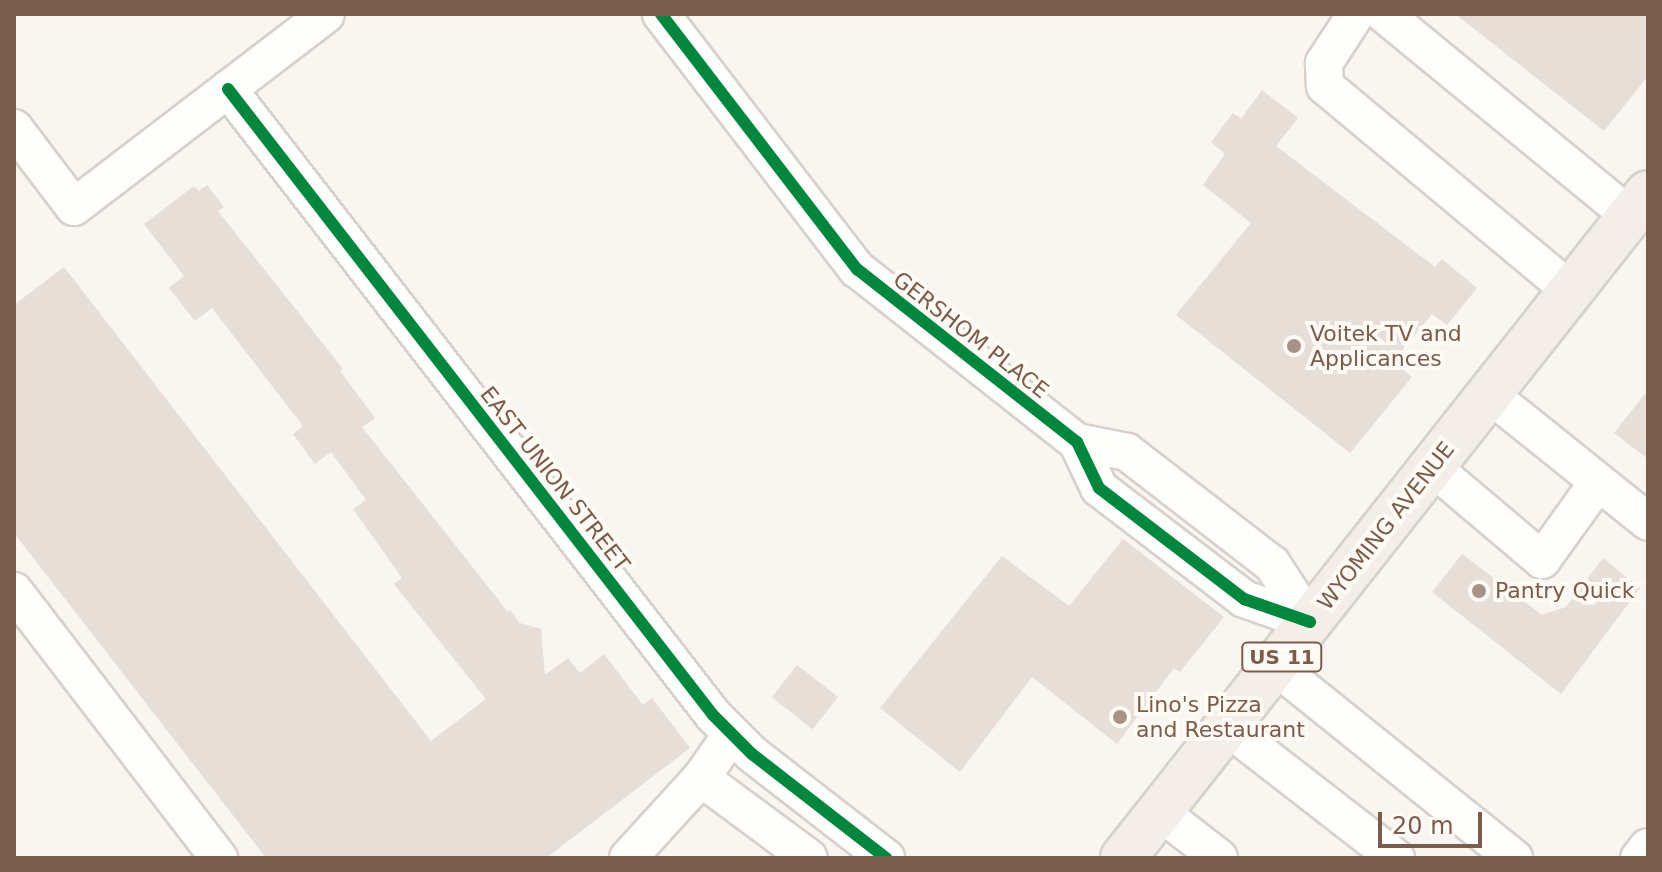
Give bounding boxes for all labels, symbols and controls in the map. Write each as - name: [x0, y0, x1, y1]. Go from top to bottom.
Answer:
- street label: GERSHOM PLACE: [888, 266, 1054, 404]
- place label: Voitek TV and Applicances: [1310, 320, 1462, 372]
- marker: Voitek TV and Applicances: [1285, 337, 1303, 355]
- street label: EAST UNION STREET: [475, 381, 635, 577]
- street label: WYOMING AVENUE: [1312, 437, 1460, 615]
- place label: Pantry Quick: [1495, 578, 1635, 604]
- marker: Pantry Quick: [1470, 582, 1488, 600]
- road number: US 11: [1240, 641, 1324, 673]
- place label: Lino's Pizza and Restaurant: [1136, 691, 1305, 742]
- marker: Lino's Pizza and Restaurant: [1111, 708, 1129, 726]
- scale bar: [1382, 796, 1486, 846]
- text: 20 m: [1392, 812, 1454, 840]

